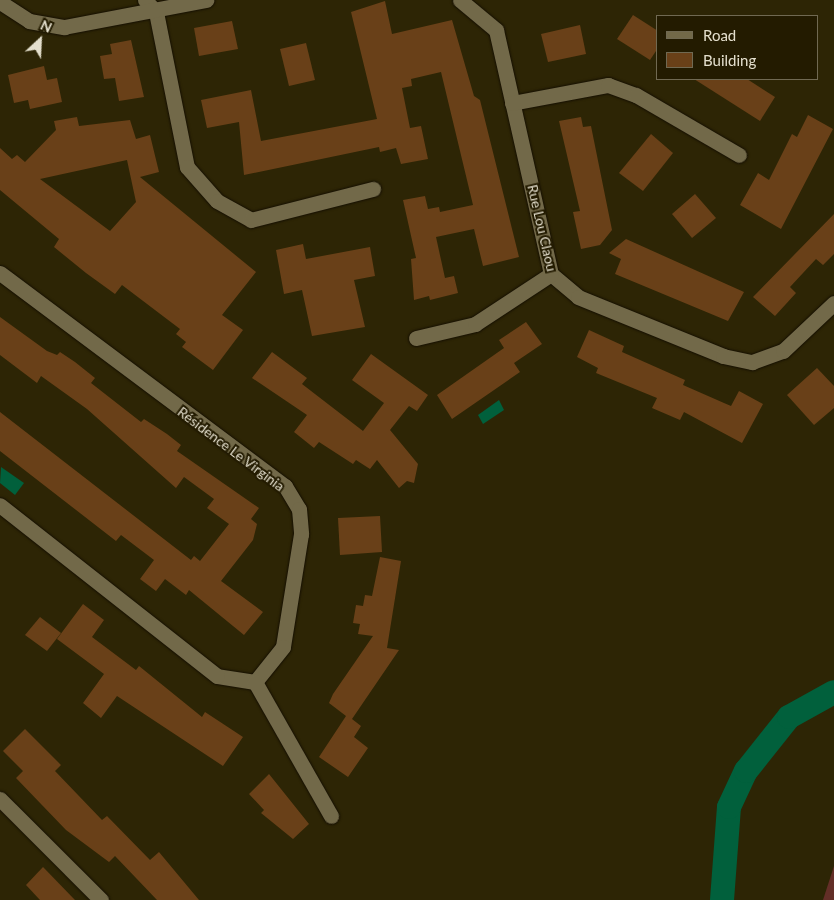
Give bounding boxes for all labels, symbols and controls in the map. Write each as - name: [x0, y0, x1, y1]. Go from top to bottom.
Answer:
- north arrow: [15, 15, 65, 65]
- legend: [656, 15, 819, 80]
- text: N: [38, 16, 55, 36]
- text: Road: [703, 26, 736, 44]
- text: Building: [703, 51, 756, 69]
- street label: Rue Lou Claou: [524, 183, 560, 273]
- street label: Résidence Le Virginia: [174, 403, 288, 495]

